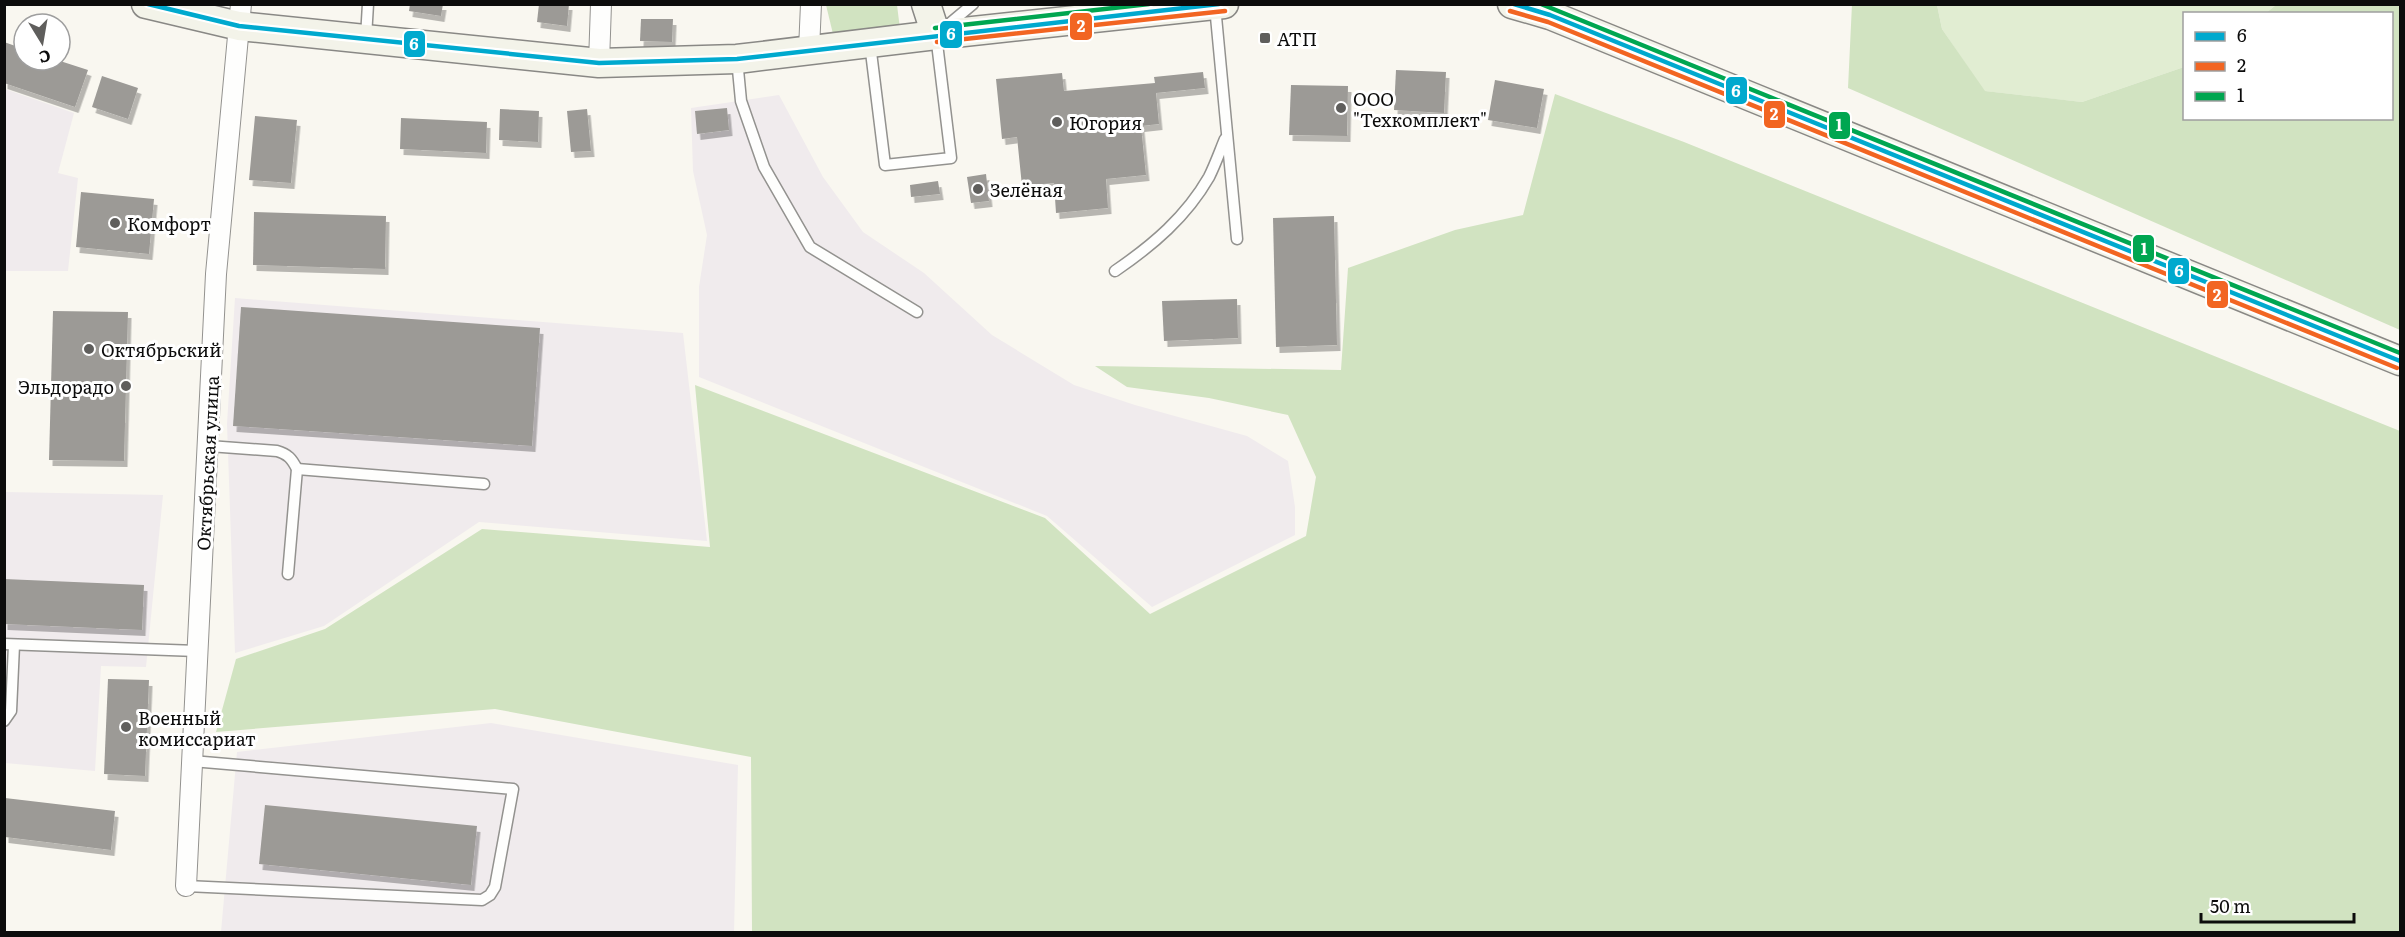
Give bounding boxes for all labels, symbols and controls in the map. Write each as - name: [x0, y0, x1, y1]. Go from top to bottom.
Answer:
- north arrow: [12, 12, 72, 72]
- line badge: 2: [1069, 12, 1093, 41]
- legend: [2183, 12, 2393, 120]
- text: 2: [1077, 13, 1086, 37]
- line badge: 6: [939, 20, 963, 49]
- text: 6: [946, 21, 956, 45]
- text: 6: [2237, 21, 2247, 48]
- place label: АТП: [1277, 25, 1317, 52]
- line badge: 6: [403, 30, 426, 58]
- text: 6: [409, 31, 419, 55]
- marker: АТП: [1258, 31, 1272, 45]
- text: С: [37, 45, 53, 71]
- text: 2: [2237, 51, 2246, 78]
- line badge: 6: [1725, 76, 1748, 105]
- text: 6: [1731, 78, 1741, 102]
- text: 1: [2237, 81, 2244, 108]
- place label: ООО "Техкомплект": [1353, 85, 1487, 133]
- line badge: 2: [1763, 100, 1786, 129]
- marker: ООО "Техкомплект": [1334, 101, 1348, 115]
- text: 2: [1770, 101, 1779, 125]
- place label: Югория: [1069, 109, 1142, 136]
- line badge: 1: [1828, 111, 1851, 140]
- text: 1: [1836, 112, 1843, 136]
- marker: Югория: [1050, 115, 1064, 129]
- place label: Зелёная: [990, 176, 1063, 203]
- marker: Зелёная: [971, 182, 985, 196]
- place label: Комфорт: [127, 210, 211, 237]
- marker: Комфорт: [108, 216, 122, 230]
- line badge: 1: [2132, 234, 2155, 263]
- text: 1: [2141, 236, 2148, 260]
- line badge: 6: [2167, 257, 2190, 285]
- text: 6: [2174, 258, 2184, 282]
- line badge: 2: [2206, 280, 2229, 309]
- text: 2: [2213, 282, 2222, 306]
- place label: Октябрьский: [101, 336, 221, 363]
- marker: Октябрьский: [82, 342, 96, 356]
- place label: Эльдорадо: [18, 373, 114, 400]
- street label: Октябрьская улица: [189, 374, 225, 551]
- marker: Эльдорадо: [119, 379, 133, 393]
- place label: Военный комиссариат: [138, 704, 256, 752]
- marker: Военный комиссариат: [119, 720, 133, 734]
- scale bar: [2201, 886, 2354, 924]
- text: 50 m: [2210, 892, 2251, 919]

